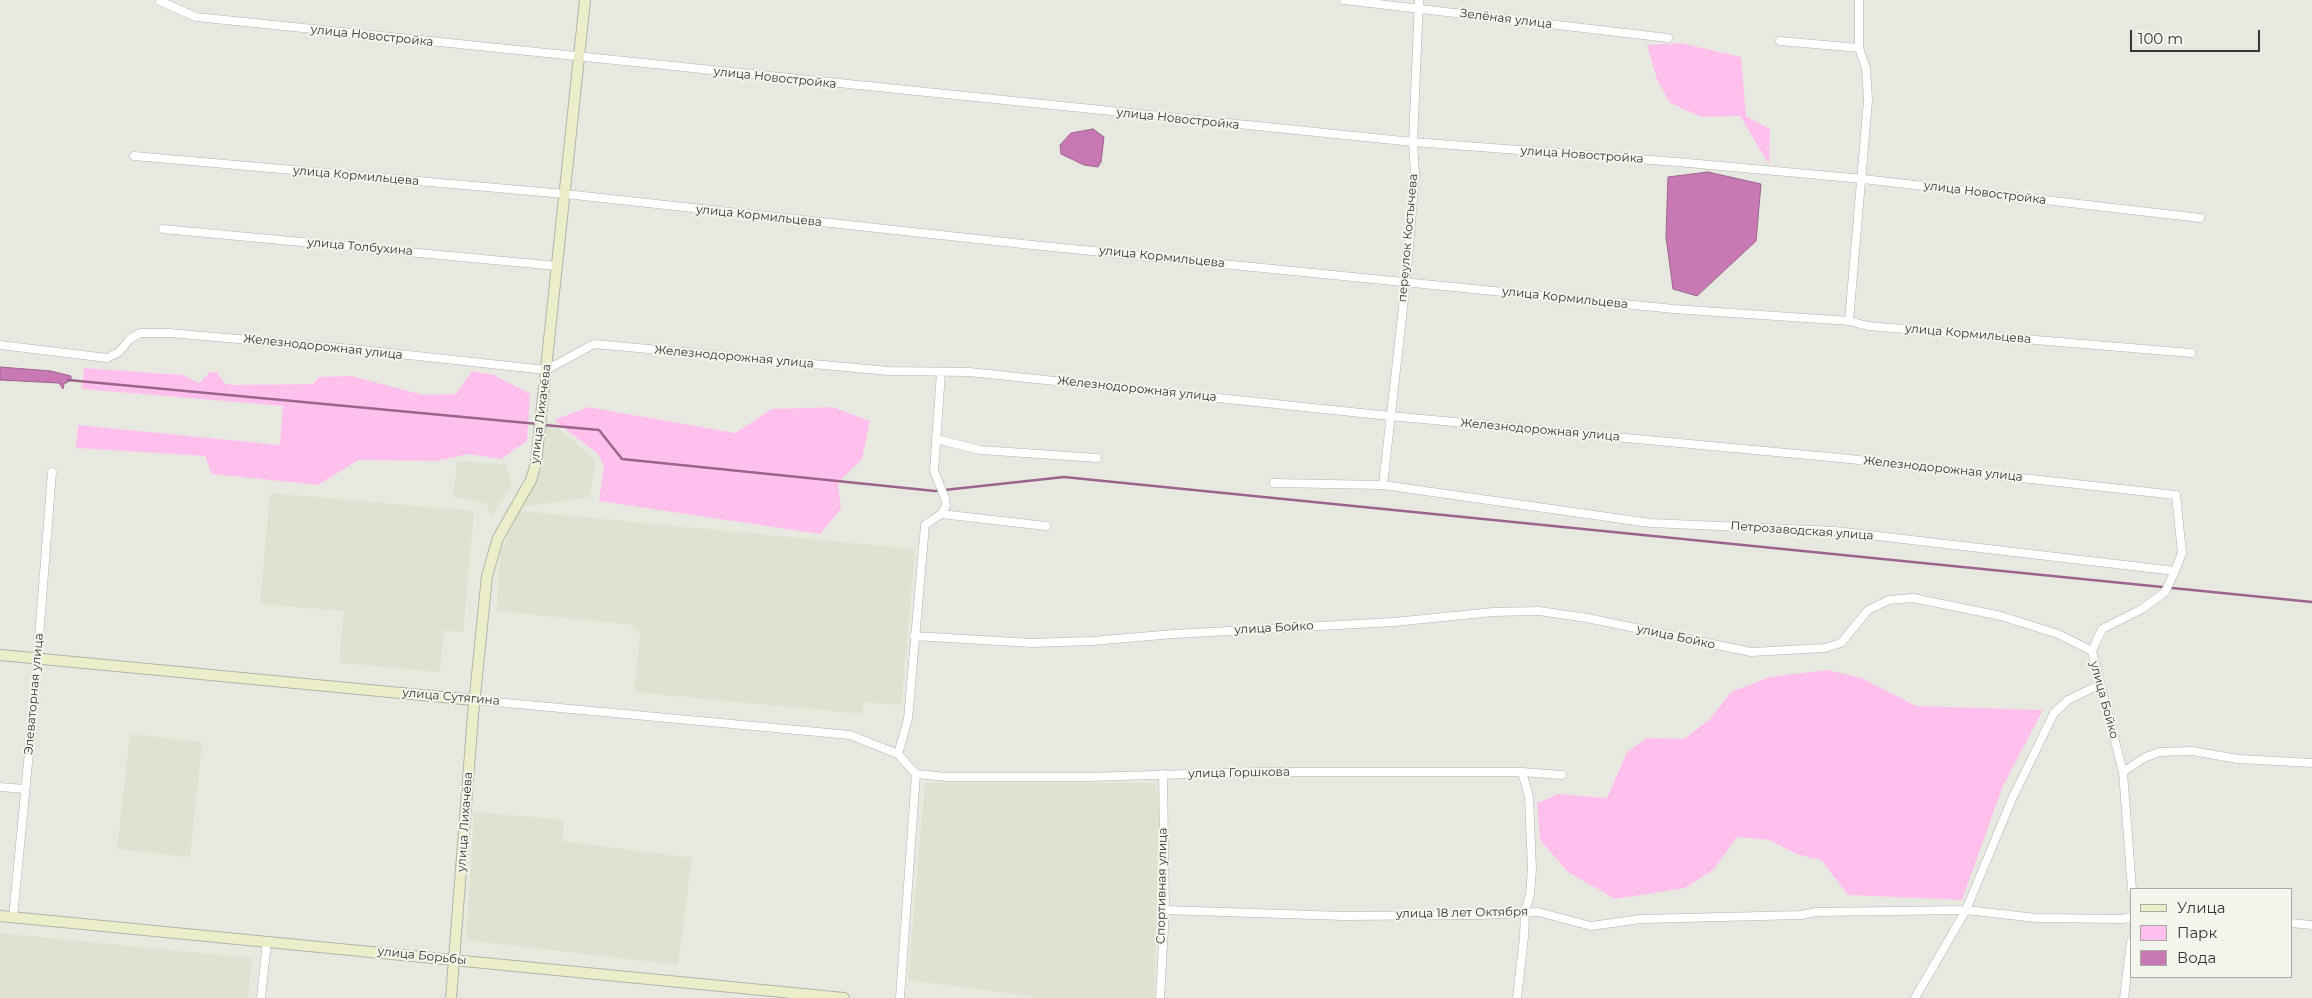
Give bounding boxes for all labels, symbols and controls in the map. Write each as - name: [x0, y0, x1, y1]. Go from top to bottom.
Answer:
- street label: Зелёная улица: [1459, 6, 1553, 32]
- scale bar: [2132, 20, 2262, 52]
- street label: улица Новостройка: [310, 22, 434, 50]
- text: 100 m: [2138, 29, 2183, 48]
- street label: улица Новостройка: [713, 64, 837, 92]
- street label: улица Новостройка: [1116, 105, 1240, 133]
- street label: улица Новостройка: [1520, 144, 1644, 166]
- street label: улица Кормильцева: [292, 163, 420, 189]
- street label: переулок Костычева: [1395, 173, 1421, 303]
- street label: улица Новостройка: [1923, 178, 2047, 208]
- street label: улица Кормильцева: [695, 202, 823, 230]
- street label: улица Толбухина: [307, 235, 413, 259]
- street label: улица Кормильцева: [1098, 243, 1226, 271]
- street label: улица Кормильцева: [1501, 284, 1629, 312]
- street label: улица Кормильцева: [1904, 321, 2032, 347]
- street label: Железнодорожная улица: [243, 331, 403, 363]
- street label: Железнодорожная улица: [654, 343, 814, 371]
- street label: улица Лихачёва: [528, 363, 554, 465]
- street label: Железнодорожная улица: [1057, 373, 1217, 405]
- street label: Железнодорожная улица: [1460, 416, 1620, 444]
- street label: Железнодорожная улица: [1863, 453, 2023, 485]
- street label: Петрозаводская улица: [1730, 519, 1874, 543]
- street label: улица Бойко: [1234, 619, 1314, 637]
- street label: улица Бойко: [1636, 622, 1716, 652]
- street label: Элеваторная улица: [22, 633, 46, 755]
- street label: улица Бойко: [2087, 660, 2121, 740]
- street label: улица Сутягина: [402, 686, 500, 708]
- street label: улица Горшкова: [1188, 765, 1290, 781]
- street label: улица Лихачёва: [454, 771, 476, 873]
- street label: Спортивная улица: [1154, 828, 1170, 944]
- legend: [2130, 888, 2292, 978]
- text: Улица: [2177, 898, 2225, 917]
- street label: улица 18 лет Октября: [1396, 905, 1528, 921]
- text: Парк: [2177, 923, 2217, 942]
- street label: улица Борьбы: [377, 944, 467, 968]
- text: Вода: [2177, 948, 2216, 967]

